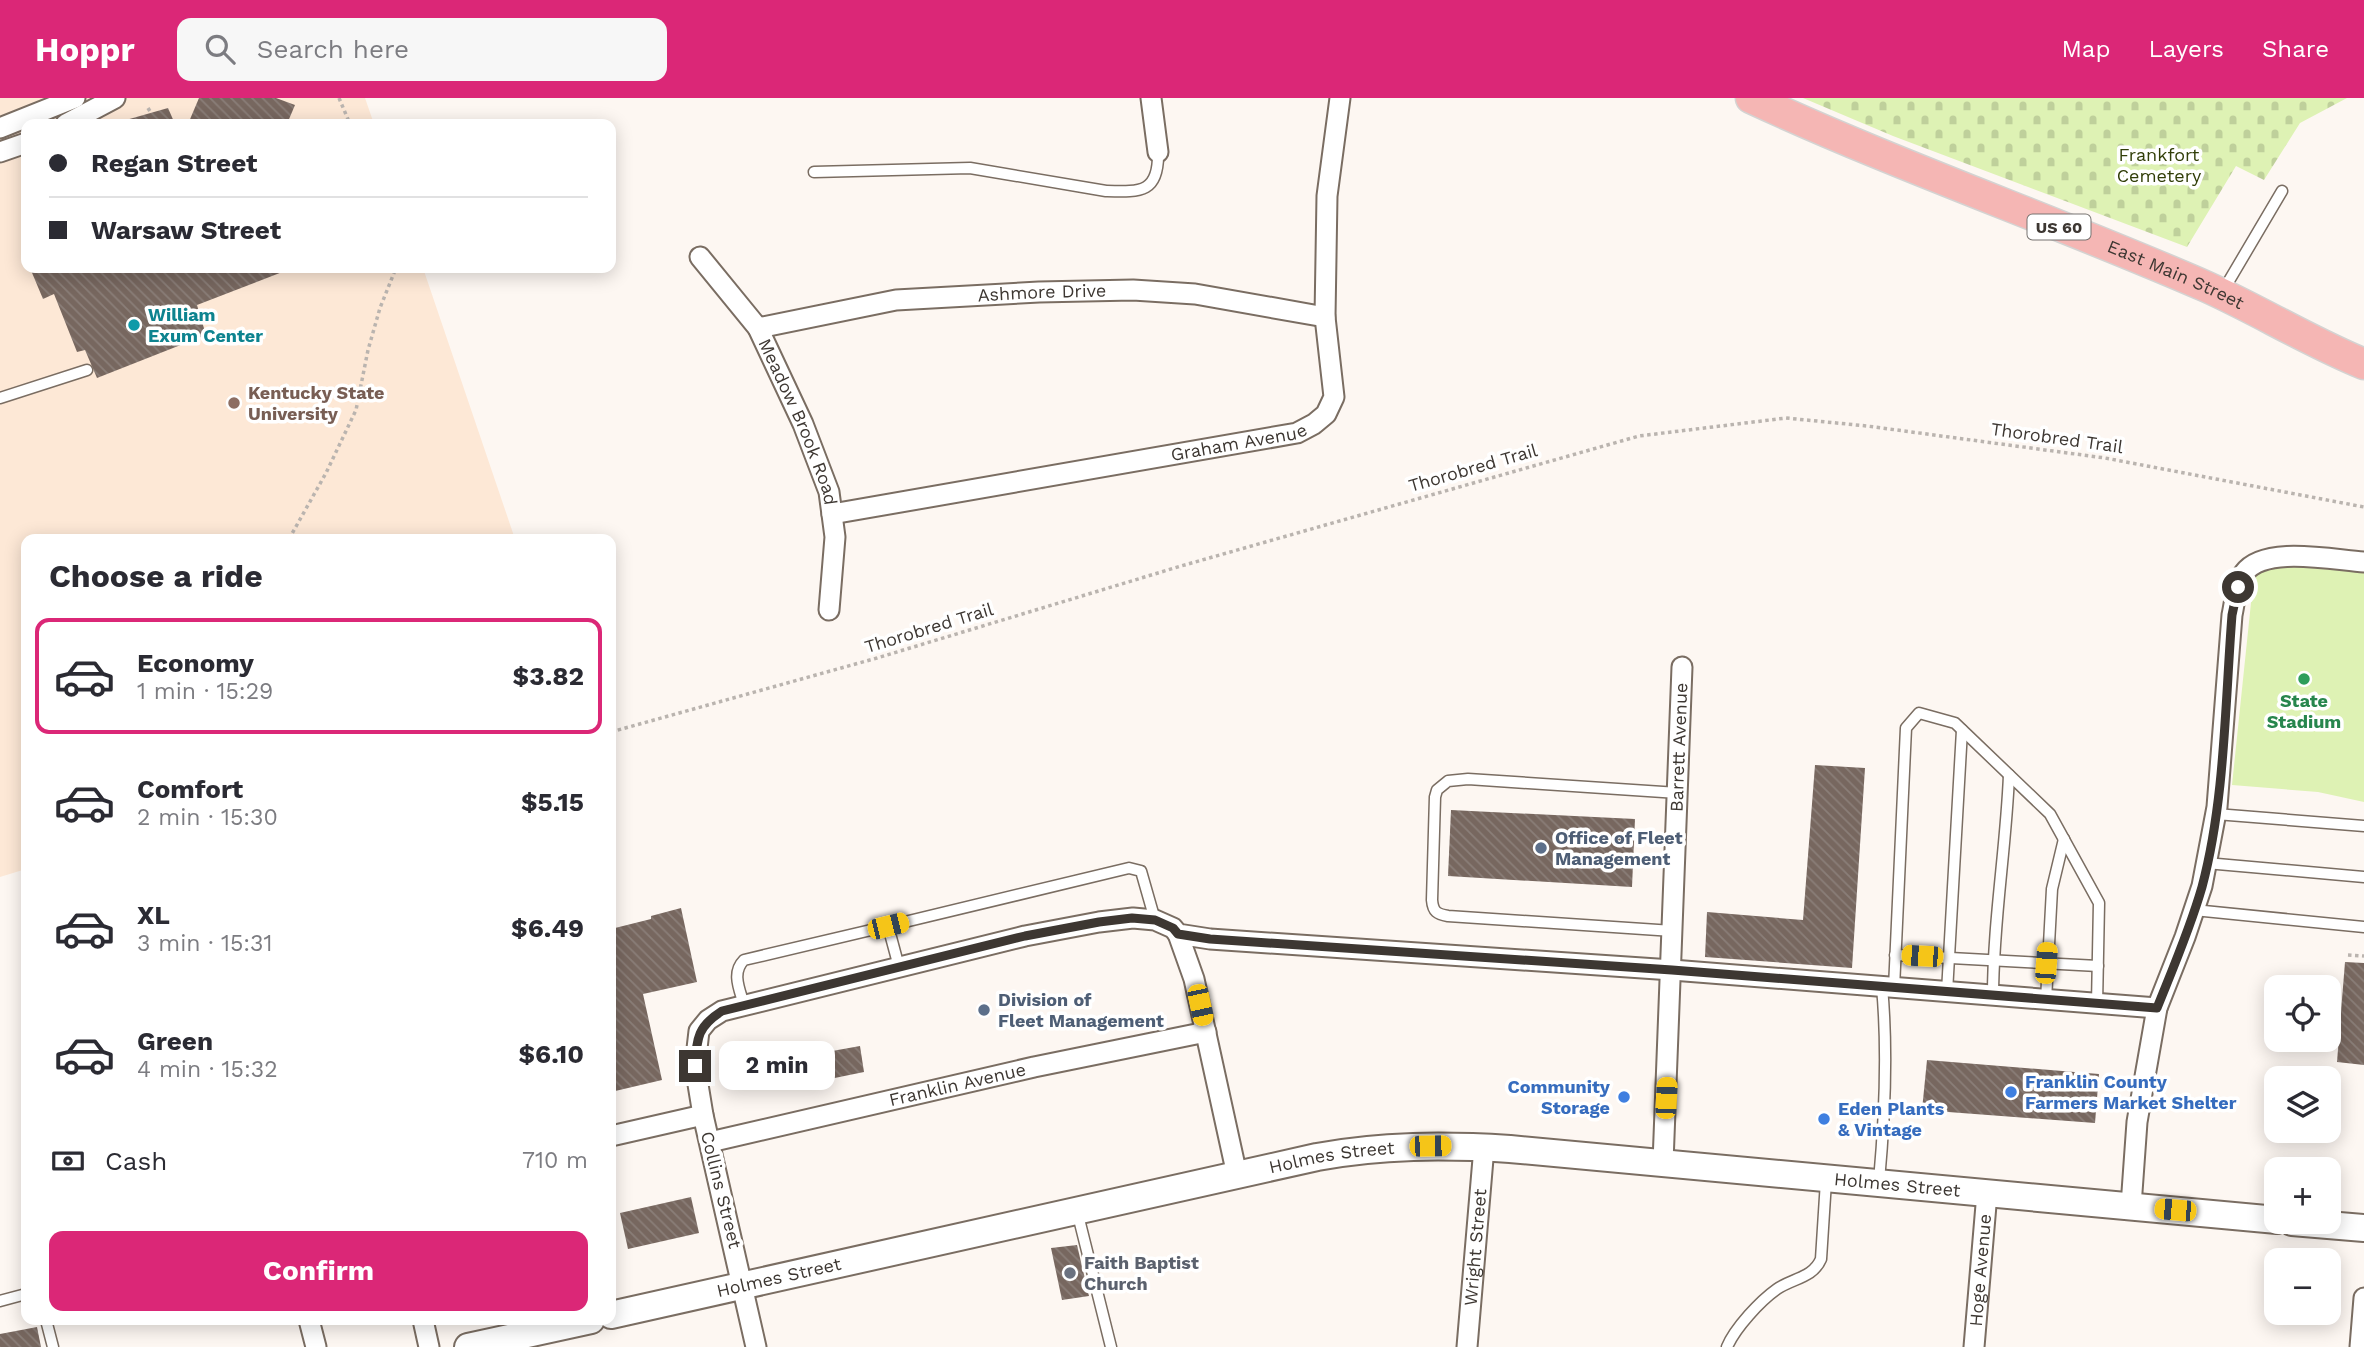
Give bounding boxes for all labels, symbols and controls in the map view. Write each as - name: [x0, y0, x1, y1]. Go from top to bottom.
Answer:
- search box: [177, 18, 667, 81]
- text: Hoppr: [35, 30, 135, 69]
- icon: search: [201, 30, 239, 68]
- text: Search here: [257, 34, 409, 64]
- text: Map: [2062, 35, 2110, 63]
- text: Layers: [2148, 35, 2224, 63]
- text: Share: [2262, 35, 2329, 63]
- park label: Frankfort Cemetery: [2117, 144, 2202, 186]
- text: Regan Street: [91, 148, 257, 178]
- road number: US 60: [2028, 214, 2090, 239]
- text: Warsaw Street: [91, 215, 281, 245]
- street label: East Main Street: [2105, 235, 2248, 313]
- street label: Ashmore Drive: [977, 280, 1107, 305]
- place label: William Exum Center: [148, 304, 263, 346]
- marker: William Exum Center: [126, 317, 142, 333]
- street label: Meadow Brook Road: [754, 335, 842, 506]
- place label: Kentucky State University: [248, 382, 385, 424]
- marker: Kentucky State University: [226, 395, 242, 411]
- street label: Thorobred Trail: [1990, 418, 2125, 457]
- street label: Graham Avenue: [1169, 419, 1311, 465]
- street label: Thorobred Trail: [1406, 439, 1540, 496]
- text: Choose a ride: [49, 557, 263, 595]
- route start: [2222, 571, 2254, 603]
- street label: Thorobred Trail: [862, 598, 996, 657]
- icon: car: [53, 645, 116, 708]
- text: Economy: [137, 648, 254, 678]
- text: $3.82: [513, 661, 584, 691]
- marker: State Stadium: [2296, 671, 2312, 687]
- text: 1 min · 15:29: [137, 678, 273, 705]
- street label: Barrett Avenue: [1665, 682, 1691, 812]
- place label: State Stadium: [2267, 690, 2341, 732]
- icon: car: [53, 771, 116, 834]
- text: Comfort: [137, 774, 243, 804]
- text: $5.15: [521, 787, 584, 817]
- text: 2 min · 15:30: [137, 804, 278, 831]
- place label: Office of Fleet Management: [1555, 827, 1683, 869]
- marker: Office of Fleet Management: [1533, 840, 1549, 856]
- icon: car: [53, 897, 116, 960]
- text: XL: [137, 900, 170, 930]
- car: [866, 911, 911, 941]
- text: $6.49: [511, 913, 584, 943]
- text: 3 min · 15:31: [137, 930, 273, 957]
- car: [2035, 941, 2058, 985]
- car: [1901, 944, 1944, 968]
- map controls: [2264, 975, 2341, 1325]
- button: locate: [2264, 975, 2341, 1052]
- car: [1186, 982, 1215, 1028]
- place label: Division of Fleet Management: [998, 989, 1164, 1031]
- marker: Division of Fleet Management: [976, 1002, 992, 1018]
- icon: car: [53, 1023, 116, 1086]
- text: Green: [137, 1026, 213, 1056]
- text: $6.10: [518, 1039, 584, 1069]
- callout: 2 min: [720, 1042, 835, 1090]
- route end: [679, 1050, 711, 1082]
- text: 2 min: [746, 1052, 808, 1079]
- text: 4 min · 15:32: [137, 1056, 278, 1083]
- street label: Franklin Avenue: [887, 1058, 1028, 1110]
- button: layers: [2264, 1066, 2341, 1143]
- place label: Franklin County Farmers Market Shelter: [2025, 1071, 2237, 1113]
- place label: Community Storage: [1508, 1076, 1611, 1118]
- car: [1655, 1076, 1678, 1120]
- marker: Franklin County Farmers Market Shelter: [2003, 1084, 2019, 1100]
- marker: Community Storage: [1616, 1089, 1632, 1105]
- place label: Eden Plants & Vintage: [1838, 1098, 1945, 1140]
- marker: Eden Plants & Vintage: [1816, 1111, 1832, 1127]
- street label: Collins Street: [697, 1129, 746, 1251]
- car: [1409, 1135, 1452, 1157]
- street label: Holmes Street: [1267, 1137, 1395, 1177]
- icon: cash: [49, 1142, 87, 1180]
- text: Cash: [105, 1146, 167, 1176]
- text: 710 m: [522, 1147, 588, 1174]
- button: +: [2264, 1157, 2341, 1234]
- street label: Holmes Street: [1833, 1168, 1962, 1201]
- street label: Wright Street: [1460, 1187, 1490, 1307]
- car: [2154, 1198, 2197, 1222]
- street label: Hoge Avenue: [1965, 1213, 1995, 1327]
- button: Confirm: [49, 1231, 588, 1311]
- button: −: [2264, 1248, 2341, 1325]
- place label: Faith Baptist Church: [1084, 1252, 1199, 1294]
- street label: Holmes Street: [715, 1253, 843, 1301]
- marker: Faith Baptist Church: [1062, 1265, 1078, 1281]

